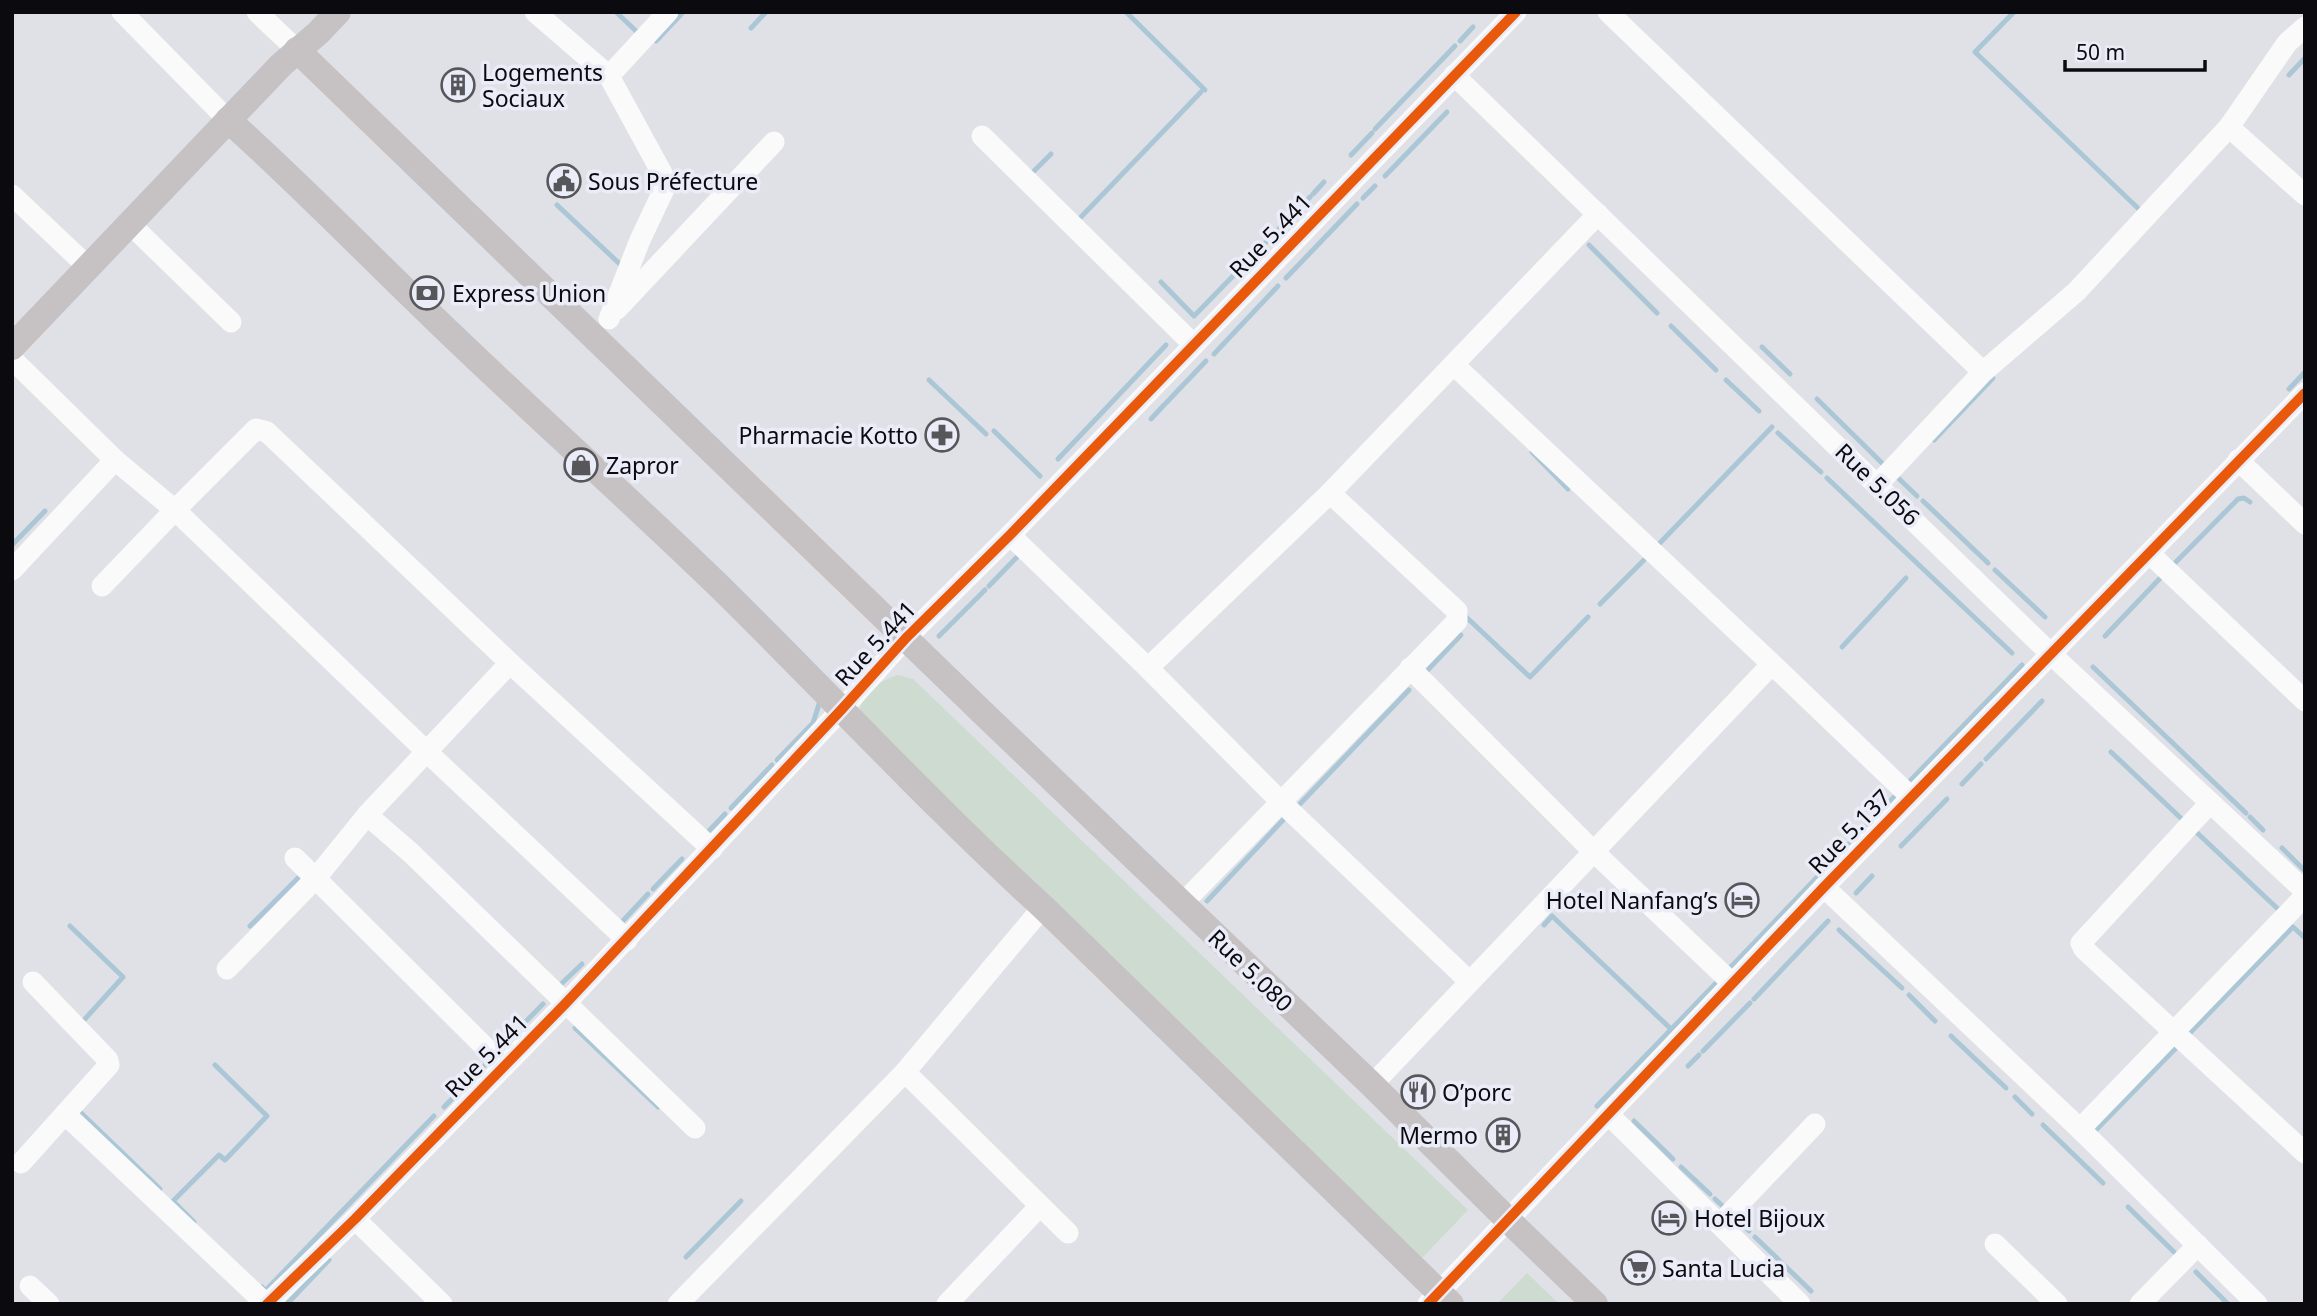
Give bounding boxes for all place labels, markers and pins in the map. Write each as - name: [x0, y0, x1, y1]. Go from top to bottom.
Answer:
- place label: Logements Sociaux: [482, 56, 603, 114]
- building icon: Logements Sociaux: [439, 66, 477, 104]
- public building icon: Sous Préfecture: [545, 162, 583, 200]
- place label: Sous Préfecture: [588, 165, 758, 197]
- bank icon: Express Union: [408, 274, 446, 312]
- place label: Express Union: [452, 277, 606, 309]
- pharmacy icon: Pharmacie Kotto: [923, 416, 961, 454]
- place label: Pharmacie Kotto: [738, 419, 918, 451]
- shop icon: Zapror: [562, 446, 600, 484]
- place label: Zapror: [606, 449, 679, 481]
- hotel icon: Hotel Nanfang’s: [1723, 881, 1761, 919]
- place label: Hotel Nanfang’s: [1546, 884, 1718, 916]
- restaurant icon: O’porc: [1399, 1073, 1437, 1111]
- place label: O’porc: [1442, 1076, 1511, 1108]
- building icon: Mermo: [1484, 1116, 1522, 1154]
- place label: Mermo: [1399, 1119, 1478, 1151]
- hotel icon: Hotel Bijoux: [1650, 1199, 1688, 1237]
- place label: Hotel Bijoux: [1694, 1202, 1825, 1234]
- supermarket icon: Santa Lucia: [1619, 1249, 1657, 1287]
- place label: Santa Lucia: [1662, 1252, 1785, 1284]

